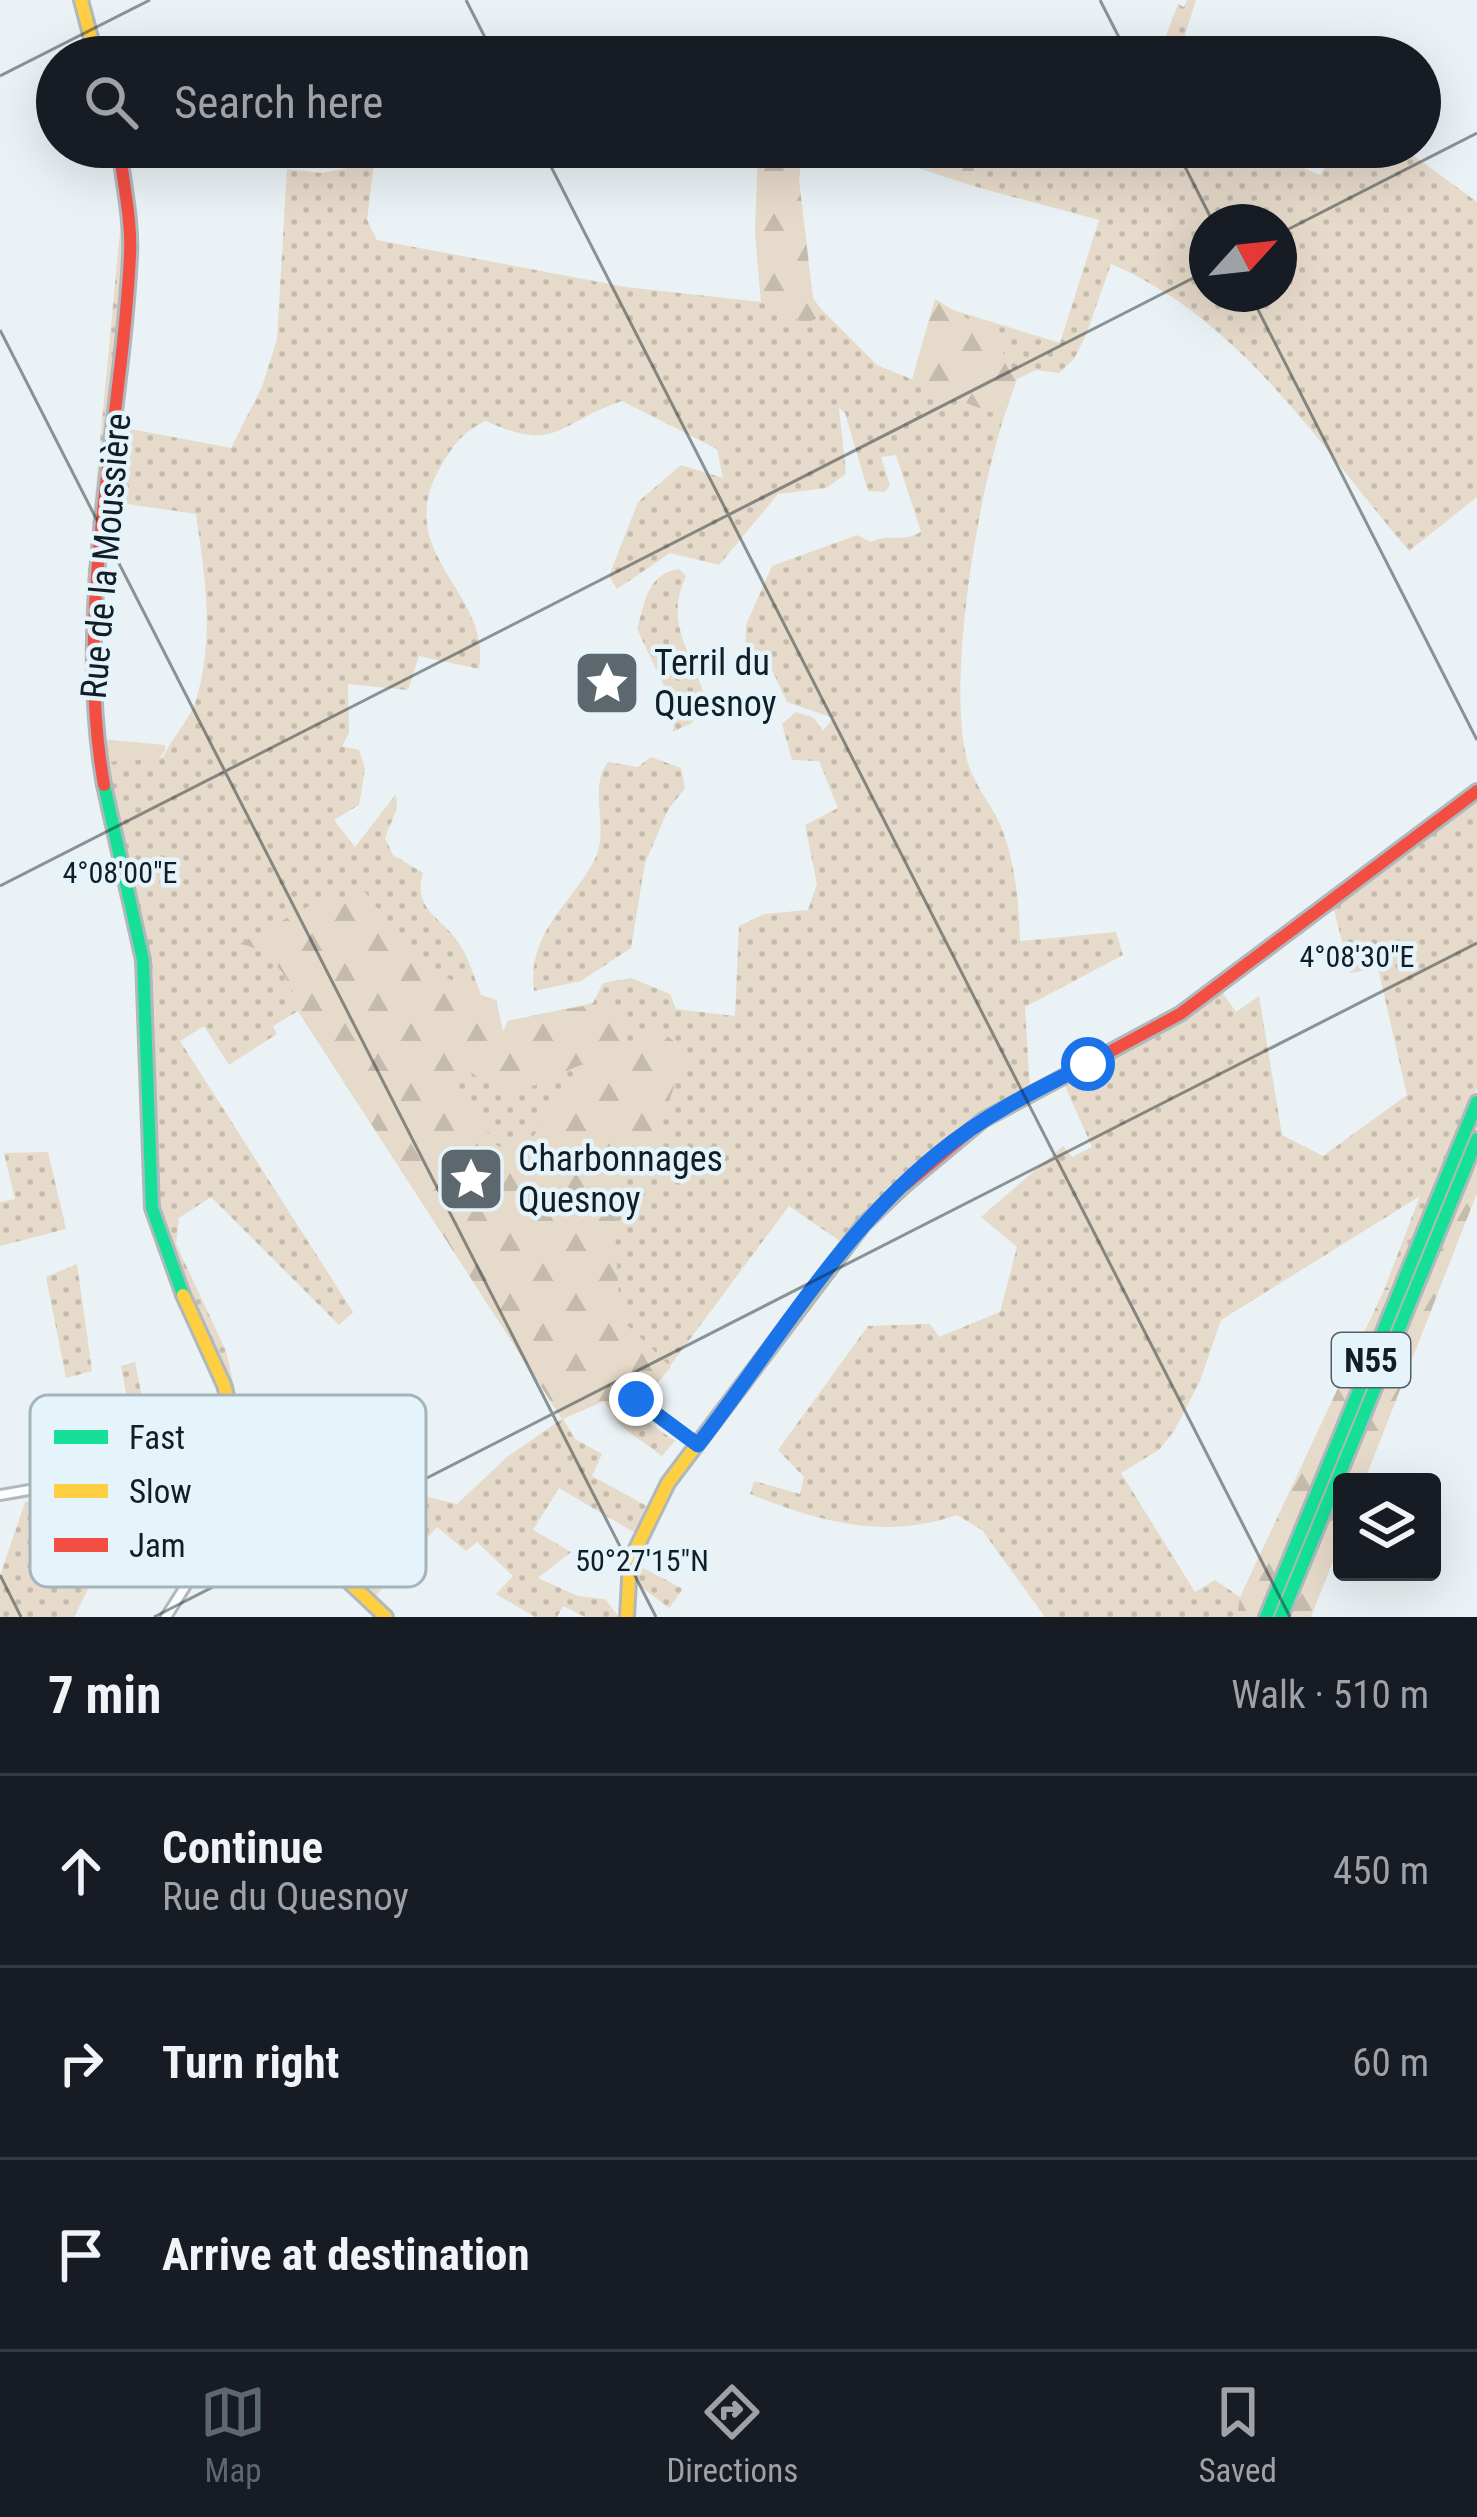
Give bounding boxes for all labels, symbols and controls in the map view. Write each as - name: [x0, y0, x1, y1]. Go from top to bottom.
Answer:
- search box: [36, 36, 1441, 168]
- icon: search: [78, 69, 144, 135]
- text: Search here: [174, 76, 383, 129]
- north arrow: [1189, 204, 1297, 312]
- street label: Rue de la Moussière: [73, 412, 139, 701]
- place label: Terril du Quesnoy: [654, 642, 777, 725]
- place icon: Terril du Quesnoy: [572, 648, 642, 718]
- text: 4°08'00"E: [62, 855, 178, 890]
- text: 4°08'30"E: [1299, 939, 1415, 974]
- route start: [1061, 1037, 1115, 1091]
- place label: Charbonnages Quesnoy: [518, 1138, 723, 1221]
- place icon: Charbonnages Quesnoy: [436, 1144, 506, 1214]
- road number: N55: [1332, 1333, 1410, 1387]
- route end: [609, 1372, 663, 1426]
- legend: [30, 1395, 426, 1587]
- text: Fast: [129, 1418, 185, 1457]
- text: Slow: [129, 1472, 192, 1511]
- map controls: [1333, 1473, 1441, 1581]
- button: layers: [1333, 1473, 1441, 1581]
- text: Jam: [129, 1526, 186, 1565]
- text: 50°27'15"N: [575, 1543, 709, 1578]
- text: 7 min: [48, 1666, 161, 1725]
- text: Walk · 510 m: [1231, 1672, 1429, 1718]
- text: Continue: [162, 1821, 323, 1874]
- icon: ahead: [48, 1838, 114, 1904]
- text: 450 m: [1333, 1848, 1429, 1894]
- text: Rue du Quesnoy: [162, 1874, 409, 1920]
- icon: right: [48, 2030, 114, 2096]
- text: Turn right: [162, 2036, 339, 2089]
- text: 60 m: [1352, 2040, 1429, 2086]
- icon: arrive: [48, 2222, 114, 2288]
- text: Arrive at destination: [162, 2228, 530, 2281]
- tab: Map: [200, 2379, 266, 2490]
- tab: Directions: [666, 2379, 798, 2490]
- tab: Saved: [1198, 2379, 1277, 2490]

